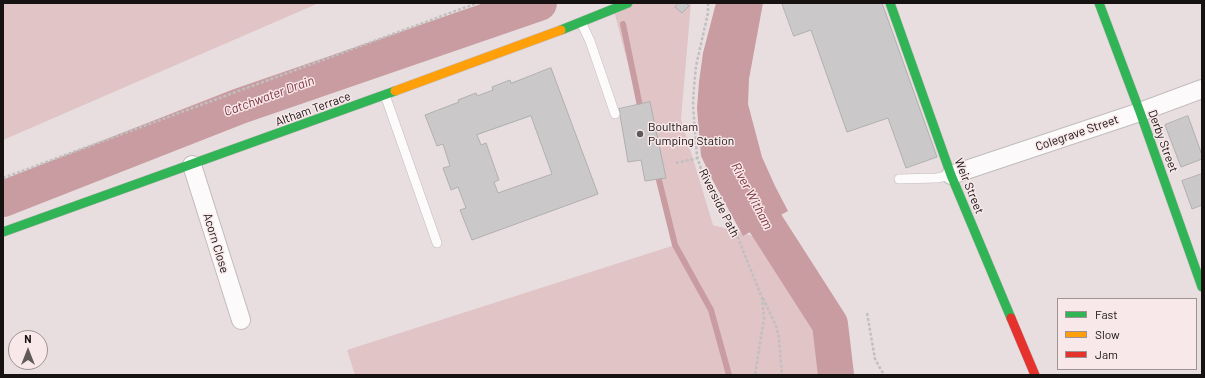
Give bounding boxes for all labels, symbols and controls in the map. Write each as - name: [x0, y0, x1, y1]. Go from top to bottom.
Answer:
- water label: Catchwater Drain: [222, 72, 316, 120]
- street label: Altham Terrace: [273, 89, 353, 129]
- street label: Derby Street: [1145, 108, 1181, 174]
- street label: Colegrave Street: [1034, 112, 1120, 154]
- place label: Boultham Pumping Station: [648, 120, 734, 148]
- marker: Boultham Pumping Station: [635, 129, 645, 139]
- street label: Weir Street: [951, 156, 987, 216]
- water label: River Witham: [728, 160, 776, 232]
- street label: Riverside Path: [696, 166, 742, 240]
- street label: Acorn Close: [200, 211, 232, 275]
- legend: [1057, 298, 1197, 370]
- text: Fast: [1095, 307, 1118, 321]
- text: Slow: [1095, 327, 1120, 341]
- north arrow: [8, 330, 48, 370]
- text: N: [24, 332, 32, 345]
- text: Jam: [1095, 347, 1118, 361]

